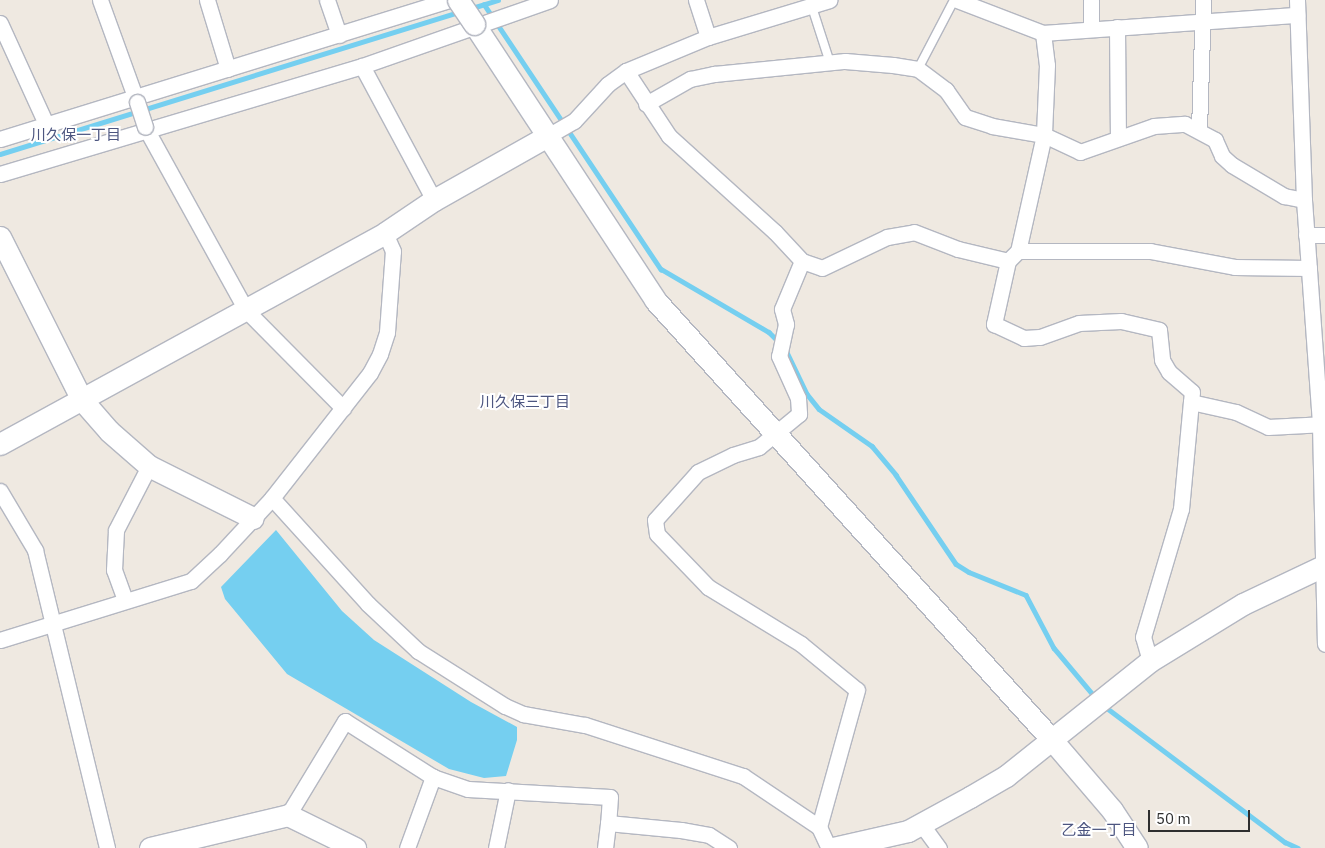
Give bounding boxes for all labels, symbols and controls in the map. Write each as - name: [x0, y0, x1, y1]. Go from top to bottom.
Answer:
- district label: 川久保一丁目: [31, 126, 121, 144]
- district label: 川久保三丁目: [480, 393, 570, 411]
- scale bar: [1150, 800, 1252, 832]
- text: 50 m: [1156, 809, 1191, 828]
- district label: 乙金一丁目: [1062, 821, 1136, 839]

